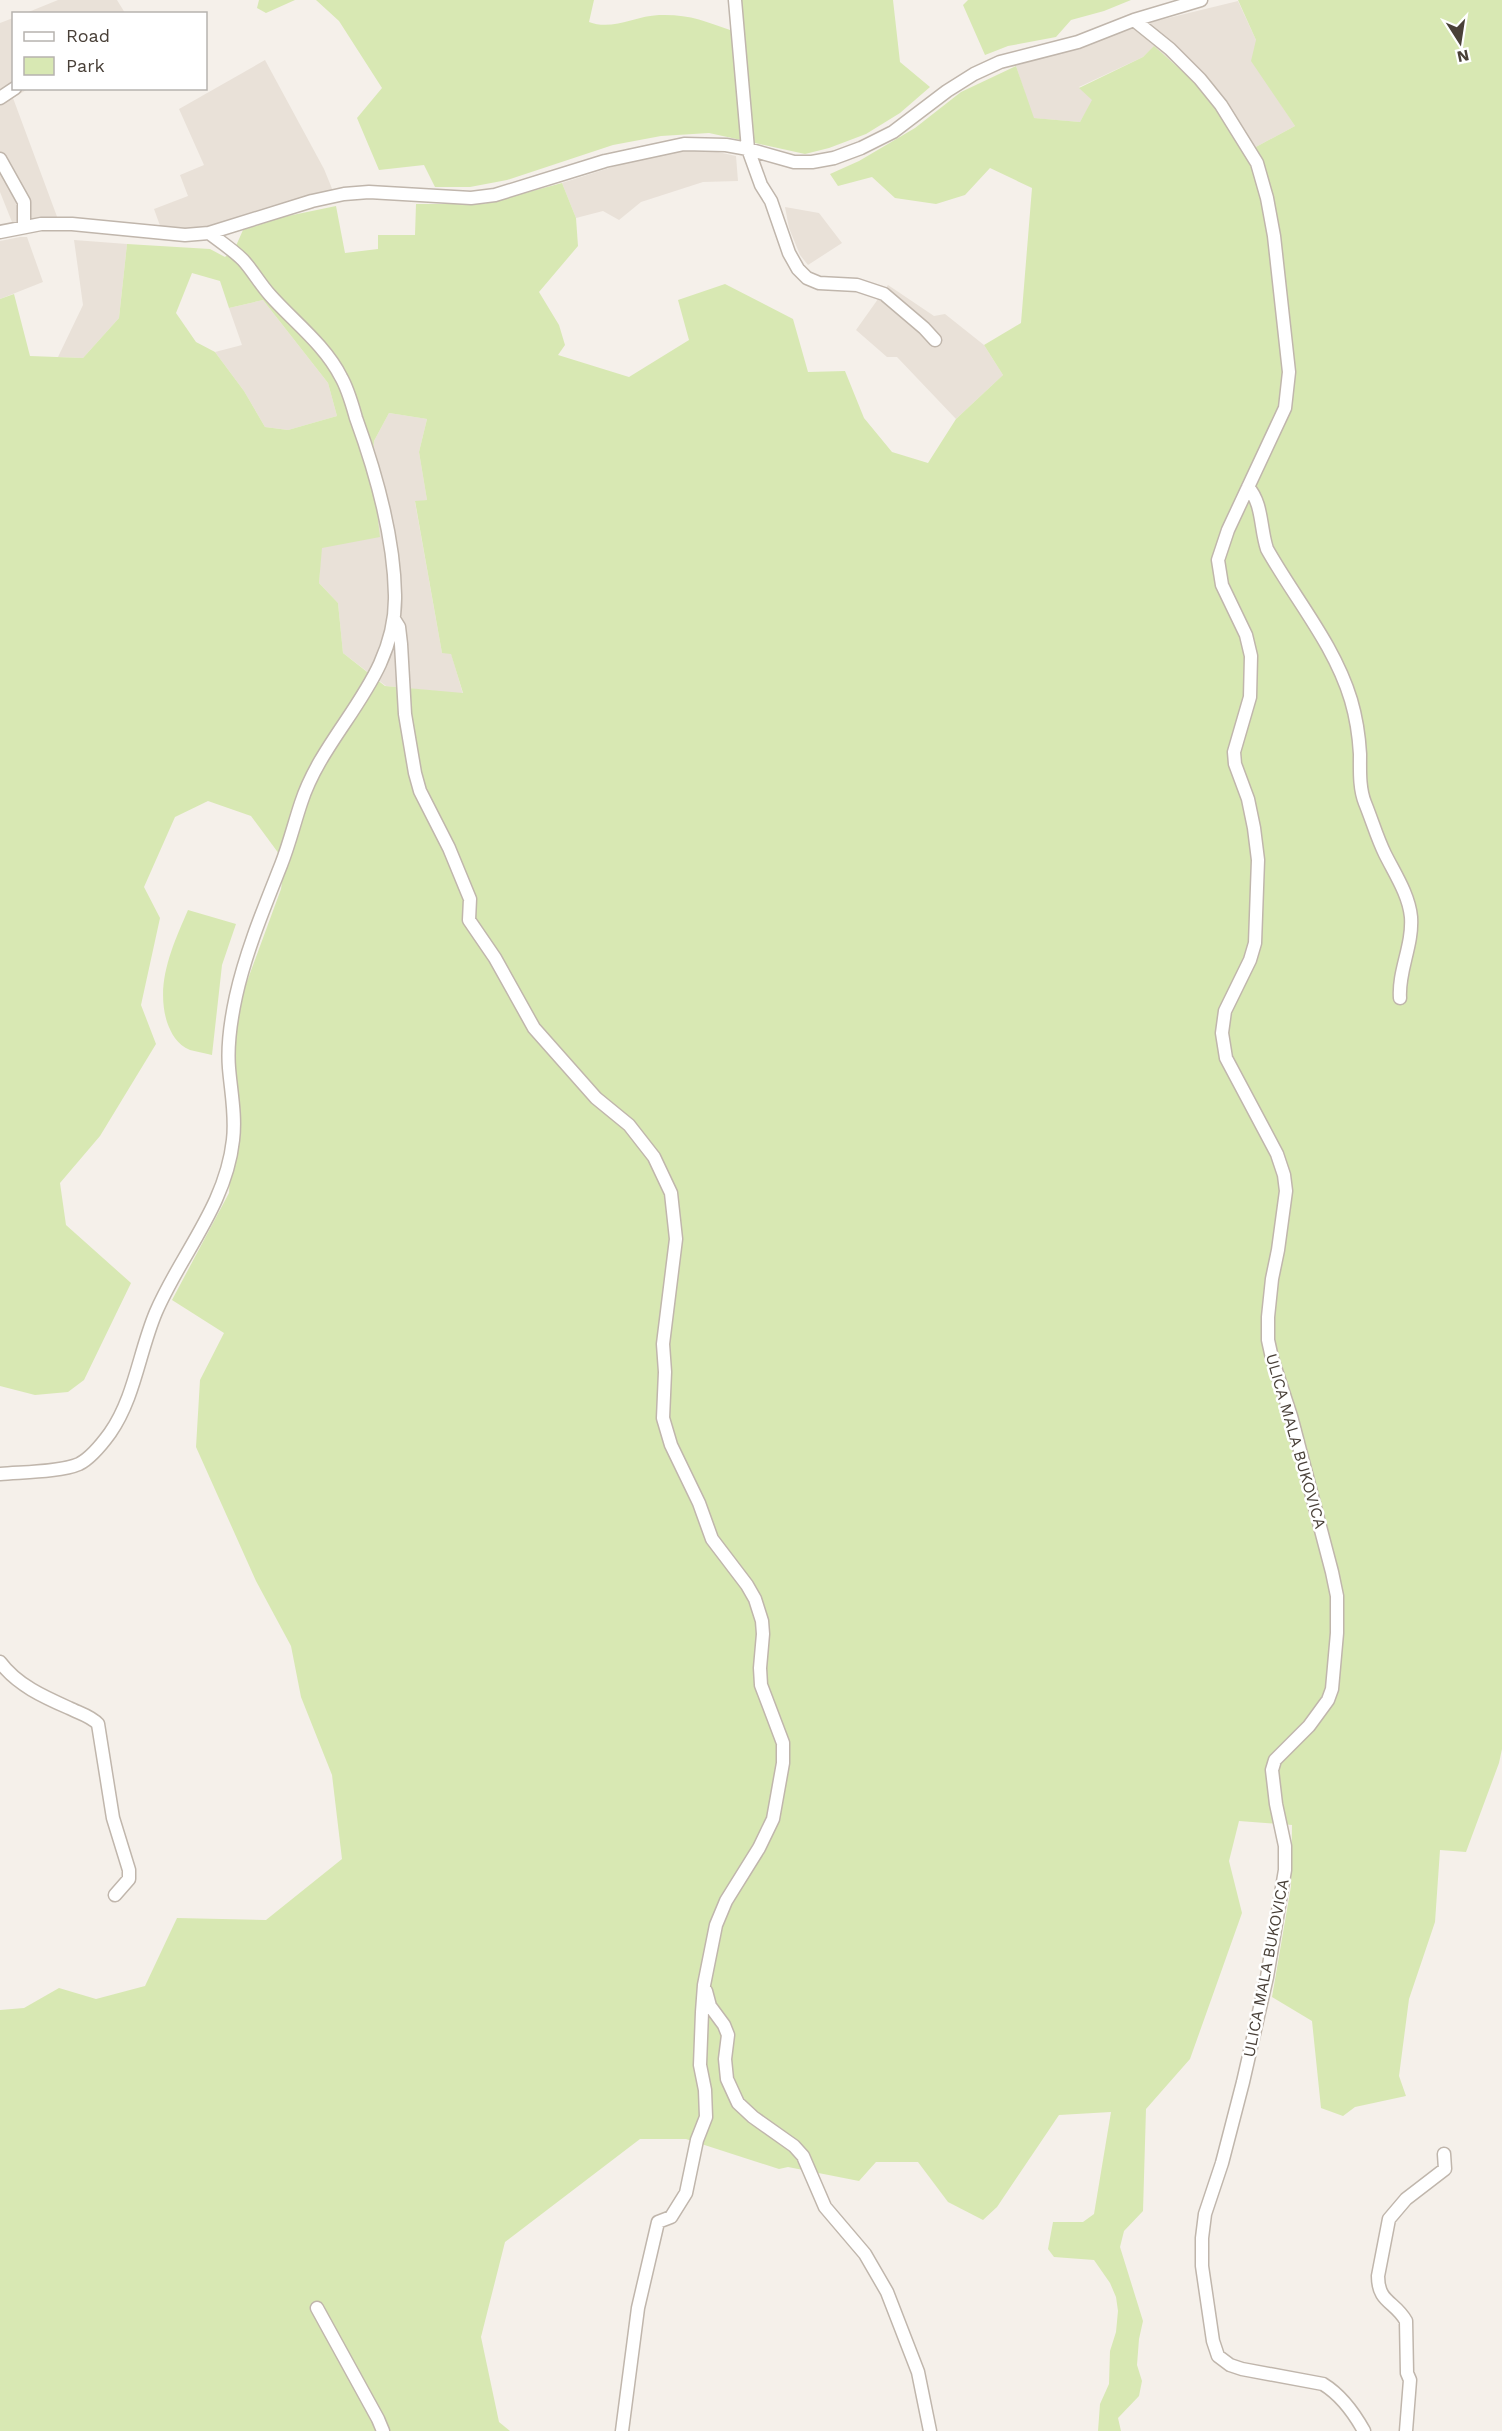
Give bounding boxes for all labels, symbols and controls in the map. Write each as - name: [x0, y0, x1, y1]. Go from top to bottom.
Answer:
- legend: [12, 12, 207, 90]
- north arrow: [1430, 12, 1490, 72]
- text: Road: [66, 25, 110, 46]
- text: N: [1455, 46, 1471, 67]
- text: Park: [66, 55, 105, 76]
- street label: ULICA MALA BUKOVICA: [1262, 1351, 1330, 1531]
- street label: ULICA MALA BUKOVICA: [1239, 1877, 1293, 2059]

